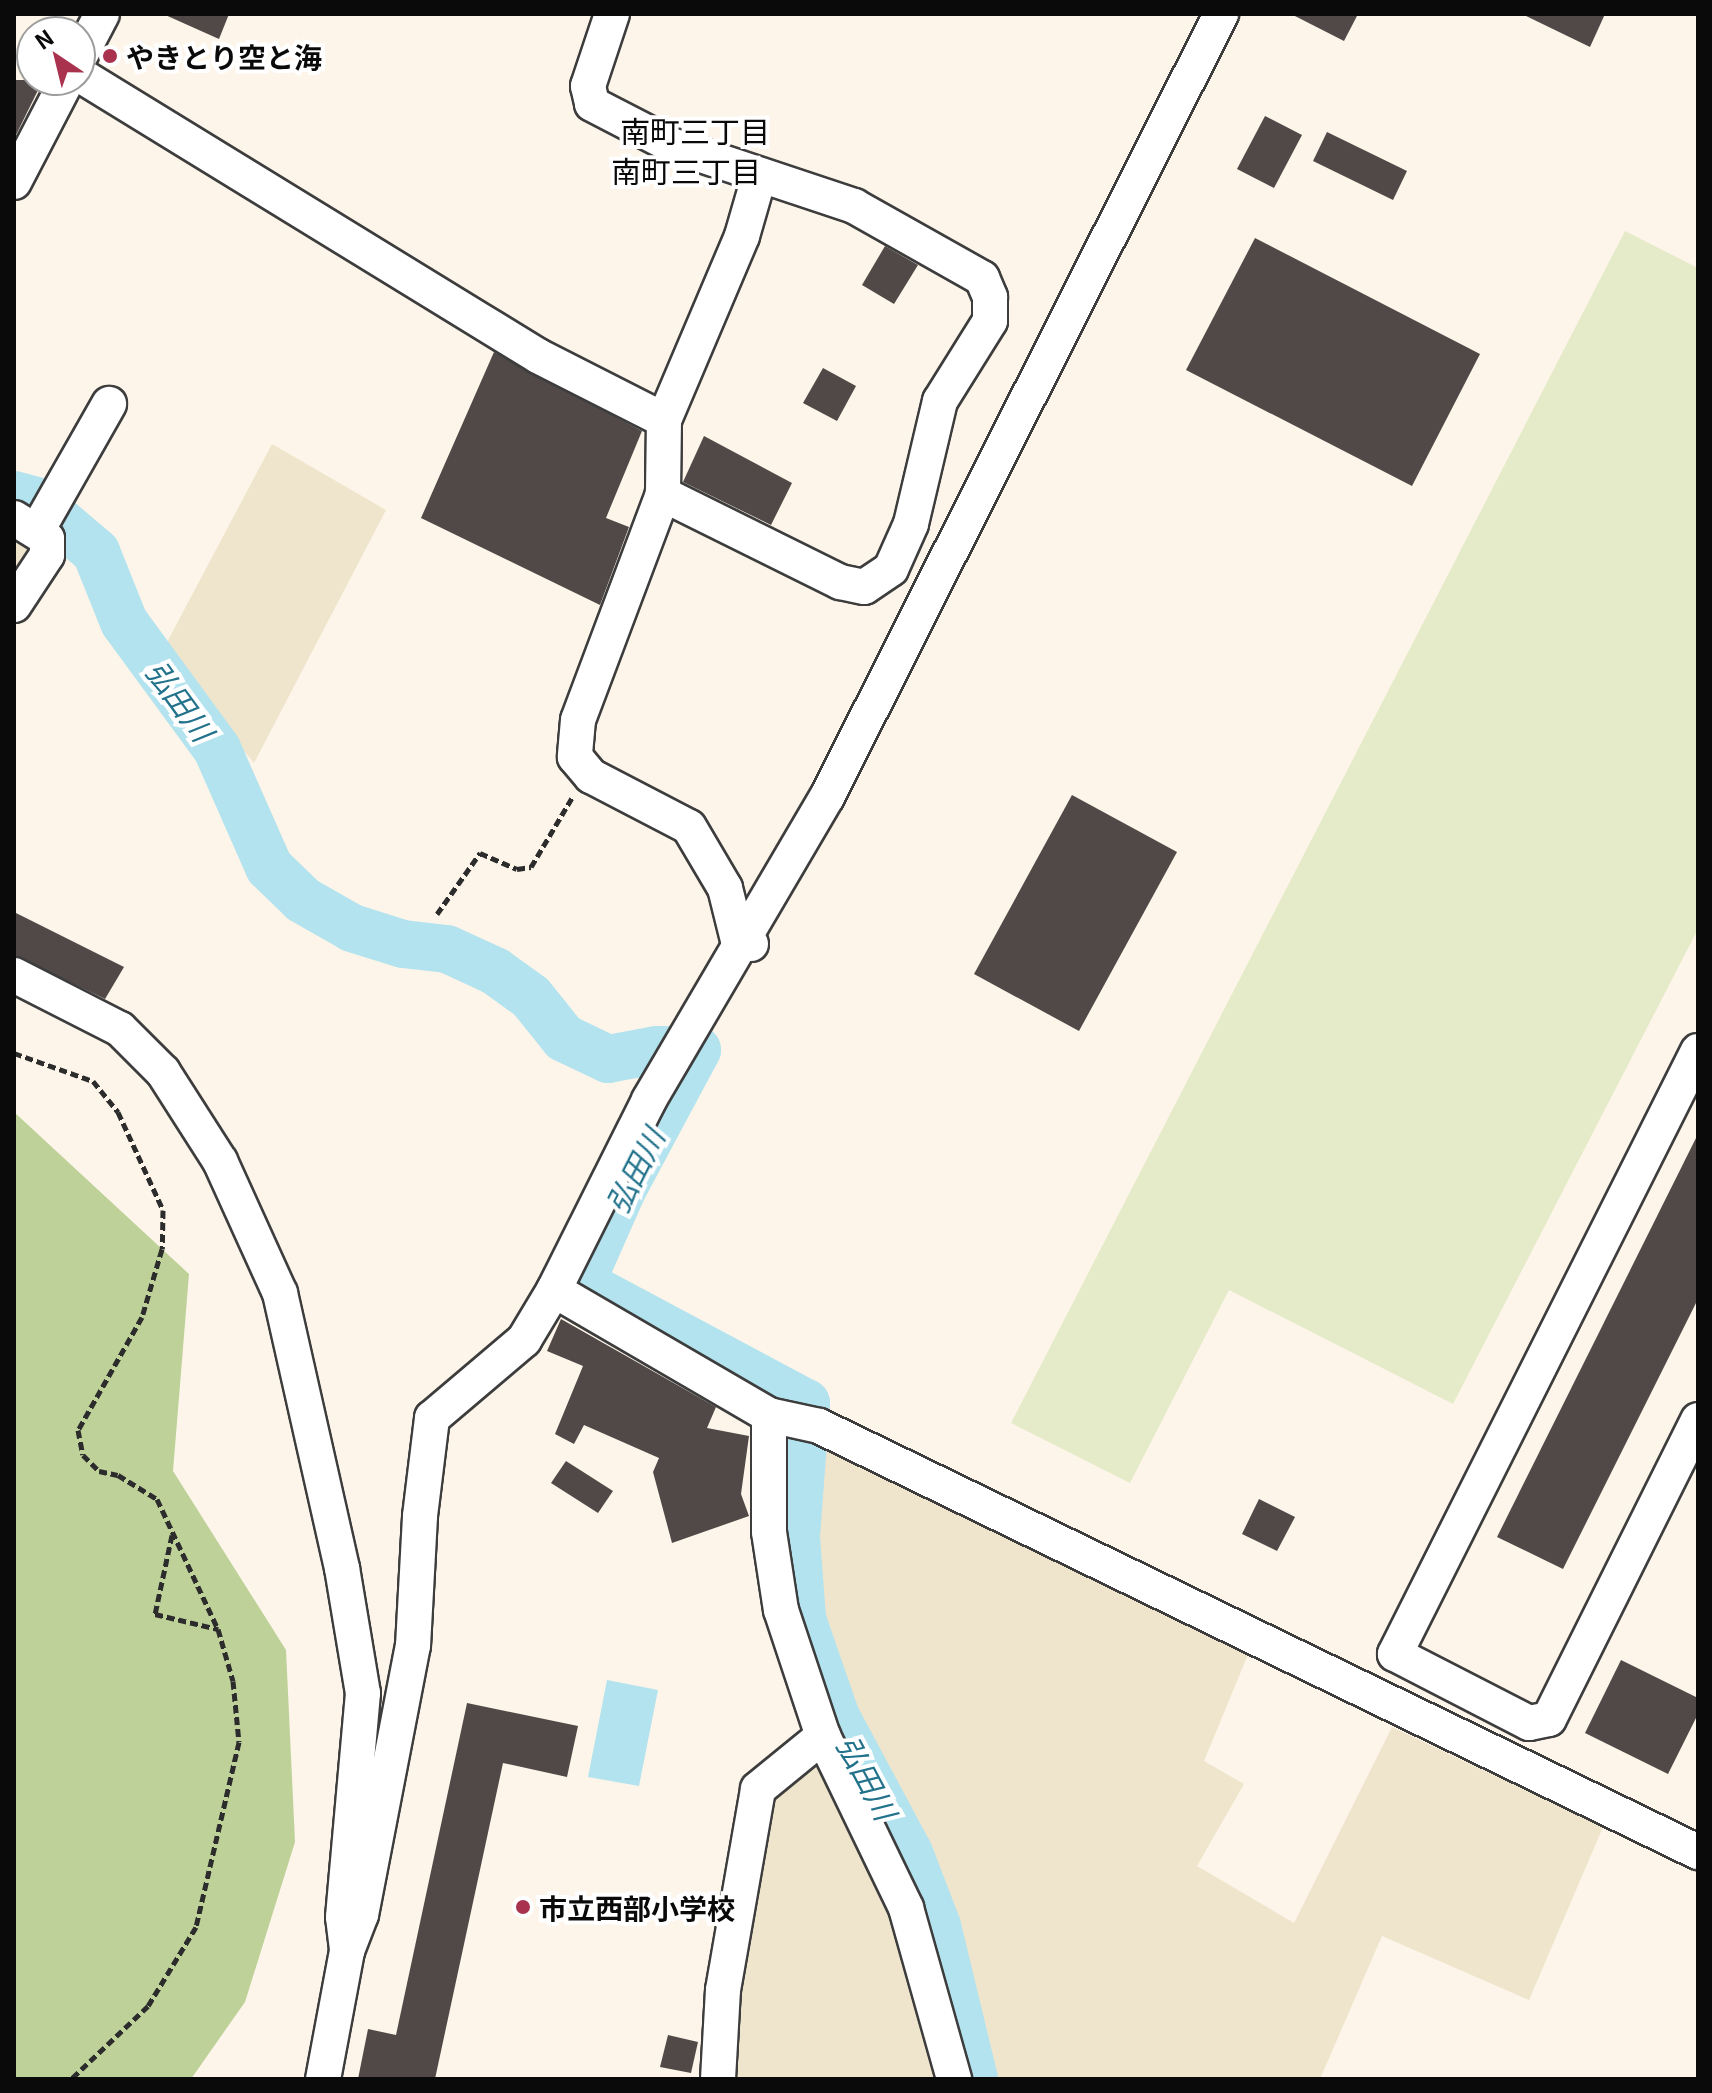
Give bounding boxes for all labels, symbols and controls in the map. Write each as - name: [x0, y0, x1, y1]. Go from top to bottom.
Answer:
- north arrow: [16, 16, 96, 96]
- text: N: [27, 20, 59, 56]
- place label: やきとり空と海: [126, 39, 322, 73]
- marker: やきとり空と海: [101, 47, 119, 65]
- district label: 南町三丁目: [620, 112, 770, 148]
- district label: 南町三丁目: [611, 152, 761, 188]
- water label: 弘田川: [140, 653, 222, 747]
- water label: 弘田川: [598, 1122, 670, 1218]
- water label: 弘田川: [831, 1729, 905, 1825]
- place label: 市立西部小学校: [539, 1890, 735, 1924]
- marker: 市立西部小学校: [514, 1898, 532, 1916]

